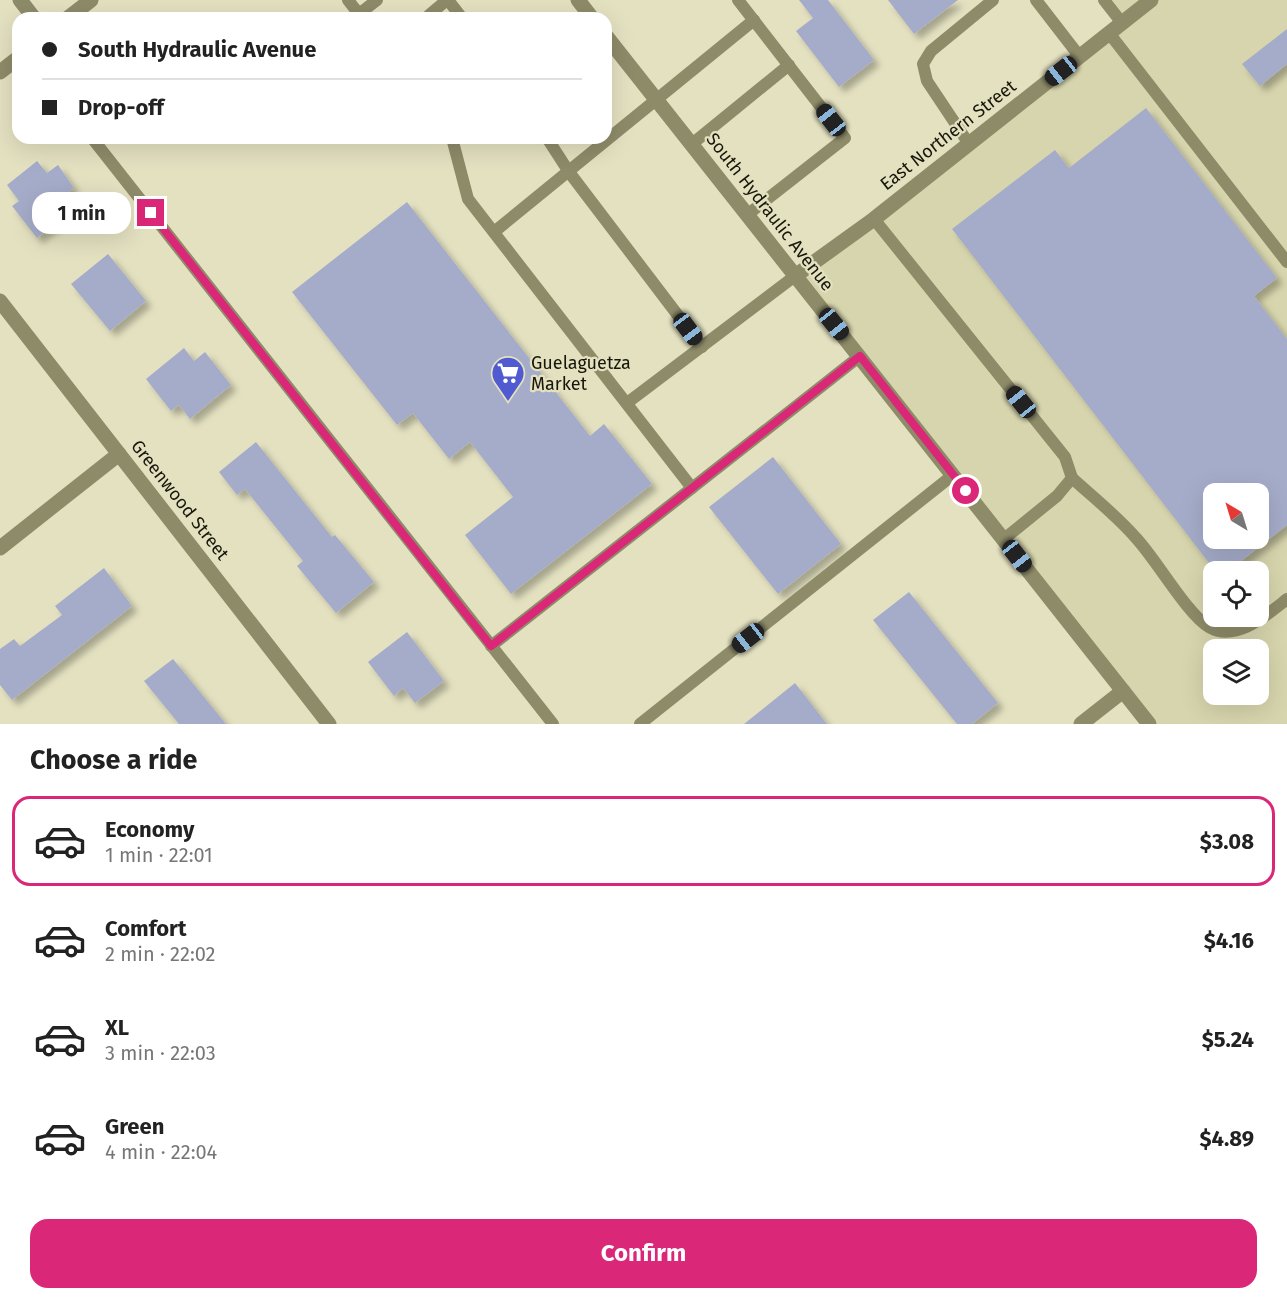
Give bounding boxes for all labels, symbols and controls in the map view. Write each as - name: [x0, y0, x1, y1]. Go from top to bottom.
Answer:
- text: South Hydraulic Avenue: [78, 36, 316, 63]
- car: [1041, 53, 1081, 89]
- street label: East Northern Street: [876, 75, 1021, 195]
- text: Drop-off: [78, 94, 164, 121]
- car: [813, 100, 849, 140]
- street label: South Hydraulic Avenue: [701, 129, 839, 295]
- callout: 1 min: [31, 192, 130, 234]
- route end: [137, 199, 164, 226]
- text: 1 min: [57, 201, 106, 225]
- car: [816, 304, 852, 344]
- car: [670, 309, 706, 349]
- place label: Guelaguetza Market: [531, 352, 631, 395]
- supermarket icon: Guelaguetza Market: [490, 355, 526, 402]
- car: [1003, 382, 1039, 422]
- street label: Greenwood Street: [126, 436, 234, 565]
- route start: [952, 477, 979, 504]
- north arrow: [1203, 483, 1269, 549]
- map controls: [1203, 483, 1269, 705]
- car: [999, 536, 1035, 576]
- button: locate: [1203, 561, 1269, 627]
- car: [728, 620, 768, 656]
- button: layers: [1203, 639, 1269, 705]
- text: Choose a ride: [30, 744, 197, 776]
- icon: car: [33, 814, 87, 868]
- text: Economy: [105, 816, 194, 843]
- text: $3.08: [1200, 828, 1254, 855]
- text: 1 min · 22:01: [105, 843, 213, 867]
- icon: car: [33, 913, 87, 967]
- text: Comfort: [105, 915, 186, 942]
- text: $4.16: [1204, 927, 1254, 954]
- text: 2 min · 22:02: [105, 942, 216, 966]
- icon: car: [33, 1012, 87, 1066]
- text: XL: [105, 1014, 129, 1041]
- text: $5.24: [1202, 1026, 1254, 1053]
- text: 3 min · 22:03: [105, 1041, 216, 1065]
- icon: car: [33, 1111, 87, 1165]
- text: Green: [105, 1113, 164, 1140]
- text: $4.89: [1199, 1125, 1254, 1152]
- text: 4 min · 22:04: [105, 1140, 217, 1164]
- button: Confirm: [30, 1219, 1257, 1288]

